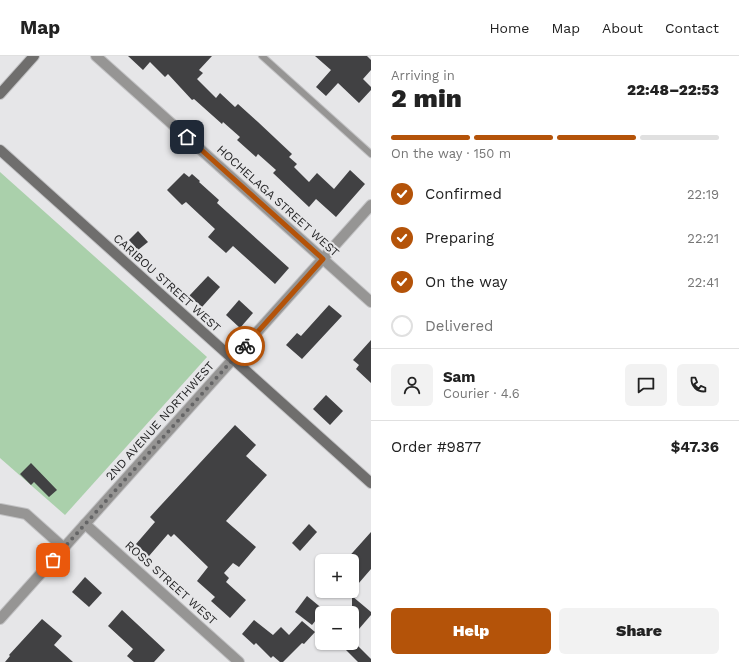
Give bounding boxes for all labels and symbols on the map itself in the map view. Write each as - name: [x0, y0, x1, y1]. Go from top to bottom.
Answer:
- pin: [170, 120, 204, 154]
- street label: HOCHELAGA STREET WEST: [214, 142, 342, 260]
- street label: CARIBOU STREET WEST: [110, 231, 224, 335]
- courier: [225, 326, 265, 366]
- street label: 2ND AVENUE NORTHWEST: [103, 359, 217, 483]
- street label: ROSS STREET WEST: [122, 538, 220, 628]
- pin: [36, 543, 70, 577]

